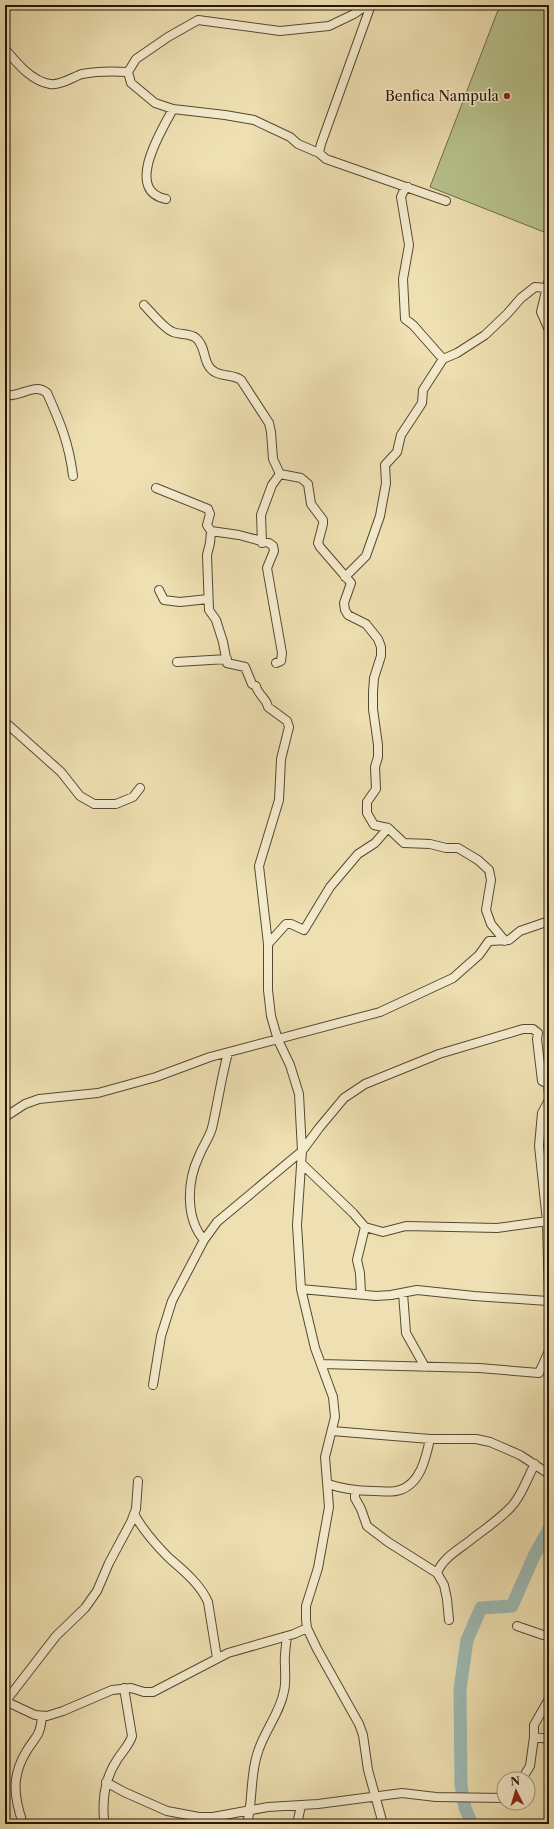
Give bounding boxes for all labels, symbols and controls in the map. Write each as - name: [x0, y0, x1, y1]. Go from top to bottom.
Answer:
- place label: Benfica Nampula: [385, 87, 500, 105]
- marker: Benfica Nampula: [502, 91, 512, 101]
- north arrow: [496, 1771, 536, 1811]
- text: N: [510, 1774, 521, 1788]

